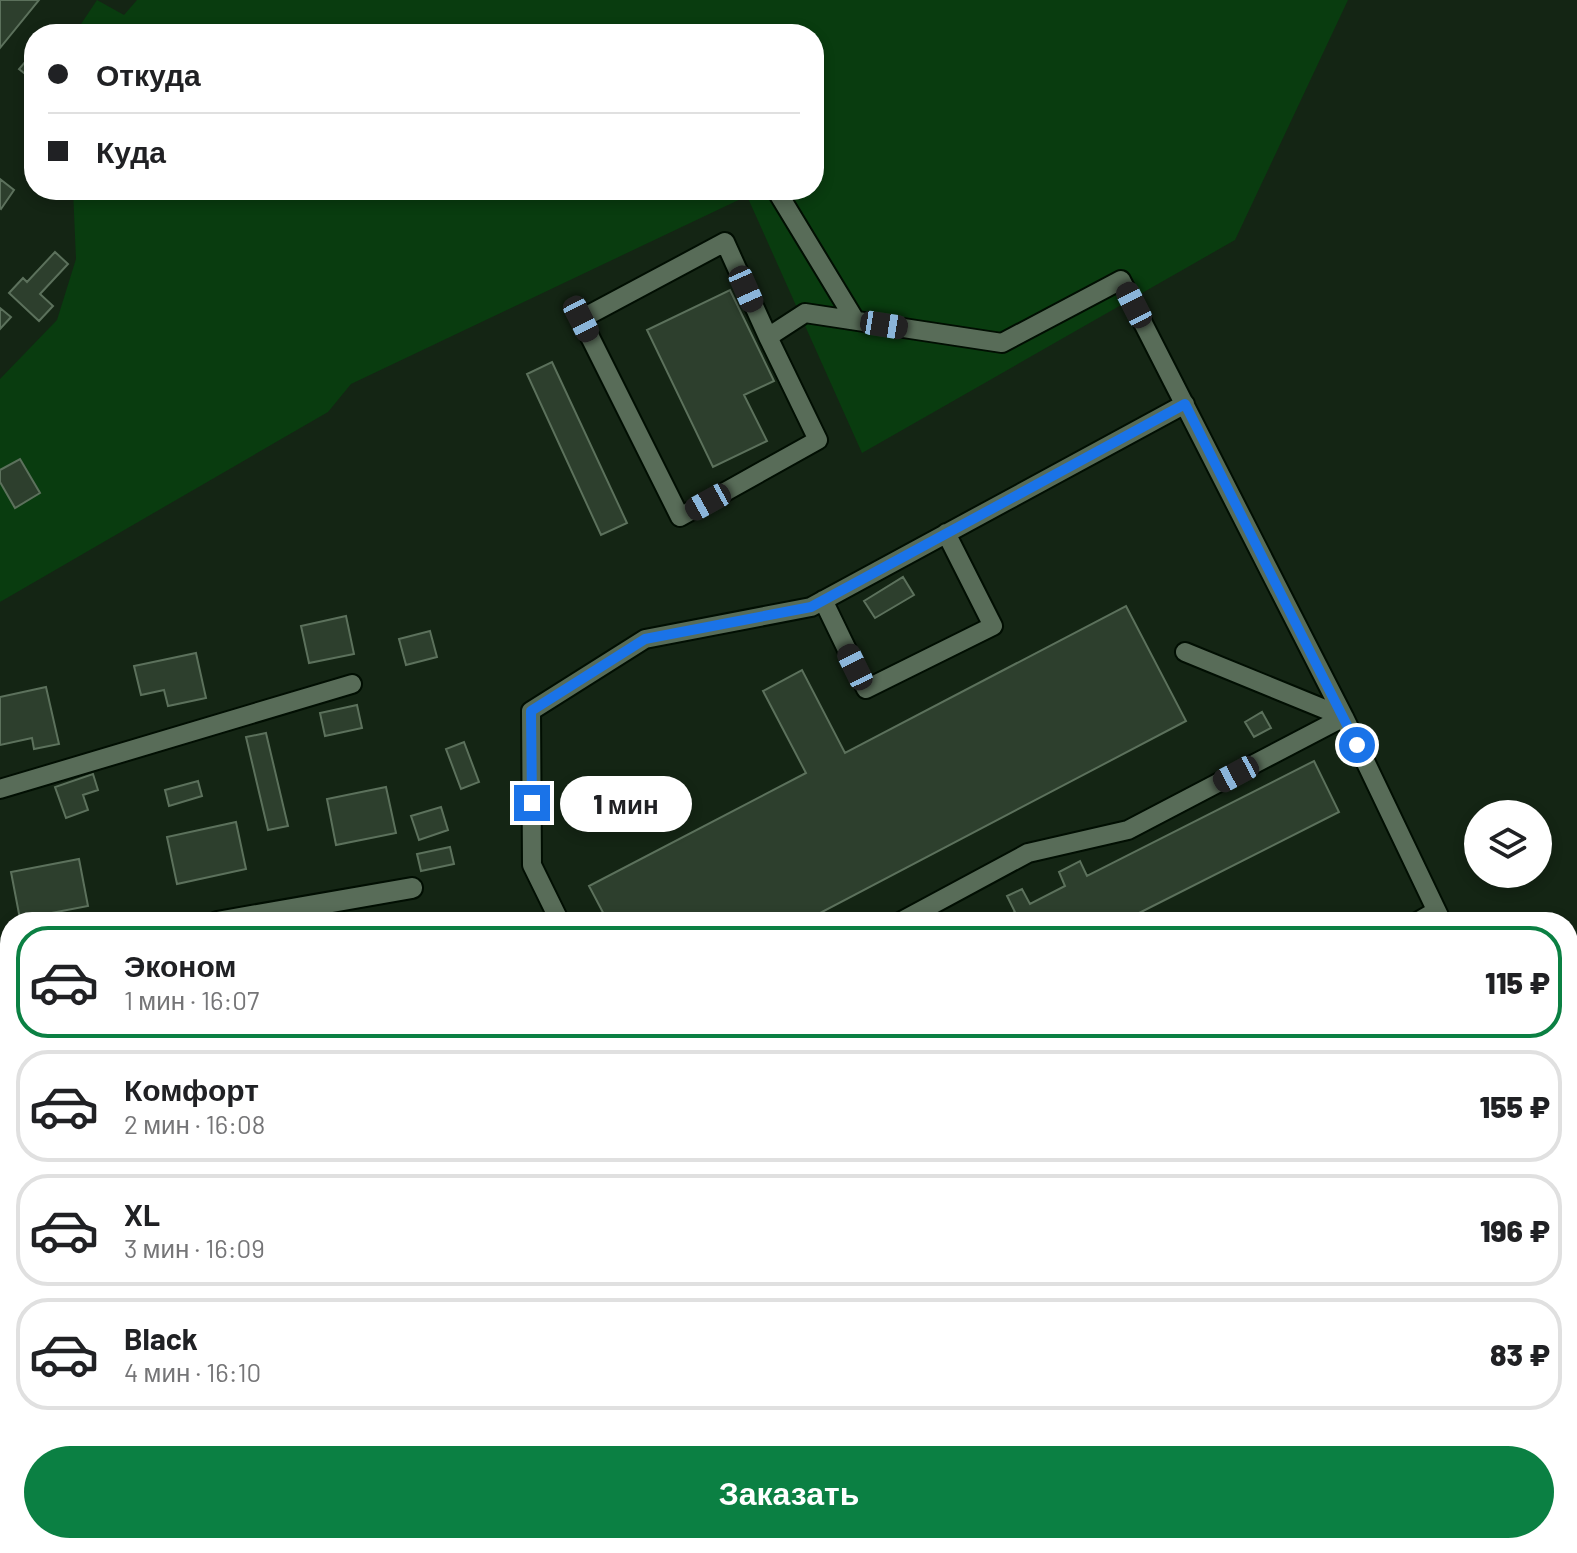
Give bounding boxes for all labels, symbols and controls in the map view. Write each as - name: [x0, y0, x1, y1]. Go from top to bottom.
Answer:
- text: Откуда: [96, 56, 201, 92]
- text: Куда: [96, 133, 166, 169]
- car: [725, 262, 767, 316]
- car: [1112, 278, 1156, 332]
- car: [559, 292, 603, 346]
- car: [858, 309, 910, 341]
- car: [681, 480, 735, 524]
- car: [834, 640, 876, 694]
- route start: [1339, 727, 1375, 763]
- car: [1209, 752, 1263, 796]
- callout: 1 мин: [560, 775, 692, 831]
- route end: [514, 785, 550, 821]
- text: 1 мин: [593, 788, 659, 819]
- map controls: [1464, 800, 1552, 888]
- button: layers: [1464, 800, 1552, 888]
- icon: car: [28, 946, 100, 1018]
- text: Эконом: [124, 947, 237, 983]
- text: 115 ₽: [1485, 964, 1550, 1000]
- text: 1 мин · 16:07: [124, 984, 259, 1015]
- icon: car: [28, 1070, 100, 1142]
- text: Комфорт: [124, 1071, 259, 1107]
- text: 155 ₽: [1480, 1088, 1550, 1124]
- text: 2 мин · 16:08: [124, 1108, 265, 1139]
- icon: car: [28, 1194, 100, 1266]
- text: XL: [124, 1196, 160, 1232]
- text: 196 ₽: [1480, 1212, 1550, 1248]
- text: 3 мин · 16:09: [124, 1232, 265, 1263]
- icon: car: [28, 1318, 100, 1390]
- text: Black: [124, 1320, 198, 1356]
- text: 83 ₽: [1490, 1336, 1550, 1372]
- text: 4 мин · 16:10: [124, 1356, 261, 1387]
- button: Заказать: [24, 1446, 1554, 1538]

